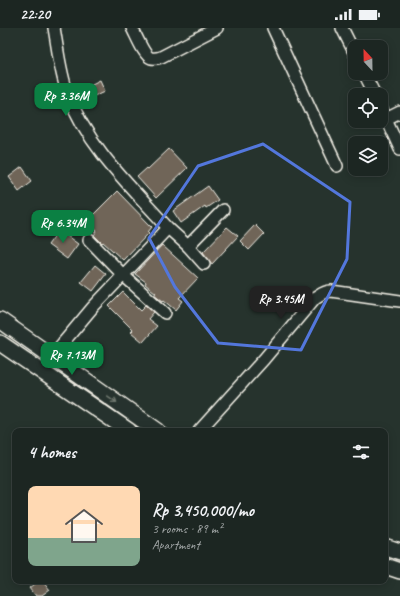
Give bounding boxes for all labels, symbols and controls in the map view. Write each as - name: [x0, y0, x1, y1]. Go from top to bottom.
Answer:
- text: 22:20: [20, 5, 50, 24]
- north arrow: [348, 40, 388, 80]
- map controls: [348, 40, 388, 176]
- pin: Rp 3.36M: [25, 83, 107, 117]
- text: Rp 3.36M: [43, 88, 89, 104]
- button: locate: [348, 88, 388, 128]
- button: layers: [348, 136, 388, 176]
- pin: Rp 6.34M: [22, 210, 104, 244]
- text: Rp 6.34M: [40, 215, 86, 231]
- pin: Rp 3.45M: [240, 286, 322, 320]
- text: Rp 3.45M: [259, 291, 303, 307]
- pin: Rp 7.13M: [31, 342, 113, 376]
- text: Rp 7.13M: [50, 347, 94, 363]
- one-way arrow: [106, 395, 117, 403]
- icon: filters: [350, 441, 372, 463]
- text: 4 homes: [28, 442, 76, 463]
- text: Rp 3,450,000/mo: [152, 500, 254, 521]
- icon: home: [60, 502, 108, 550]
- text: 3 rooms · 89 m²: [152, 521, 222, 537]
- text: Apartment: [152, 537, 200, 553]

